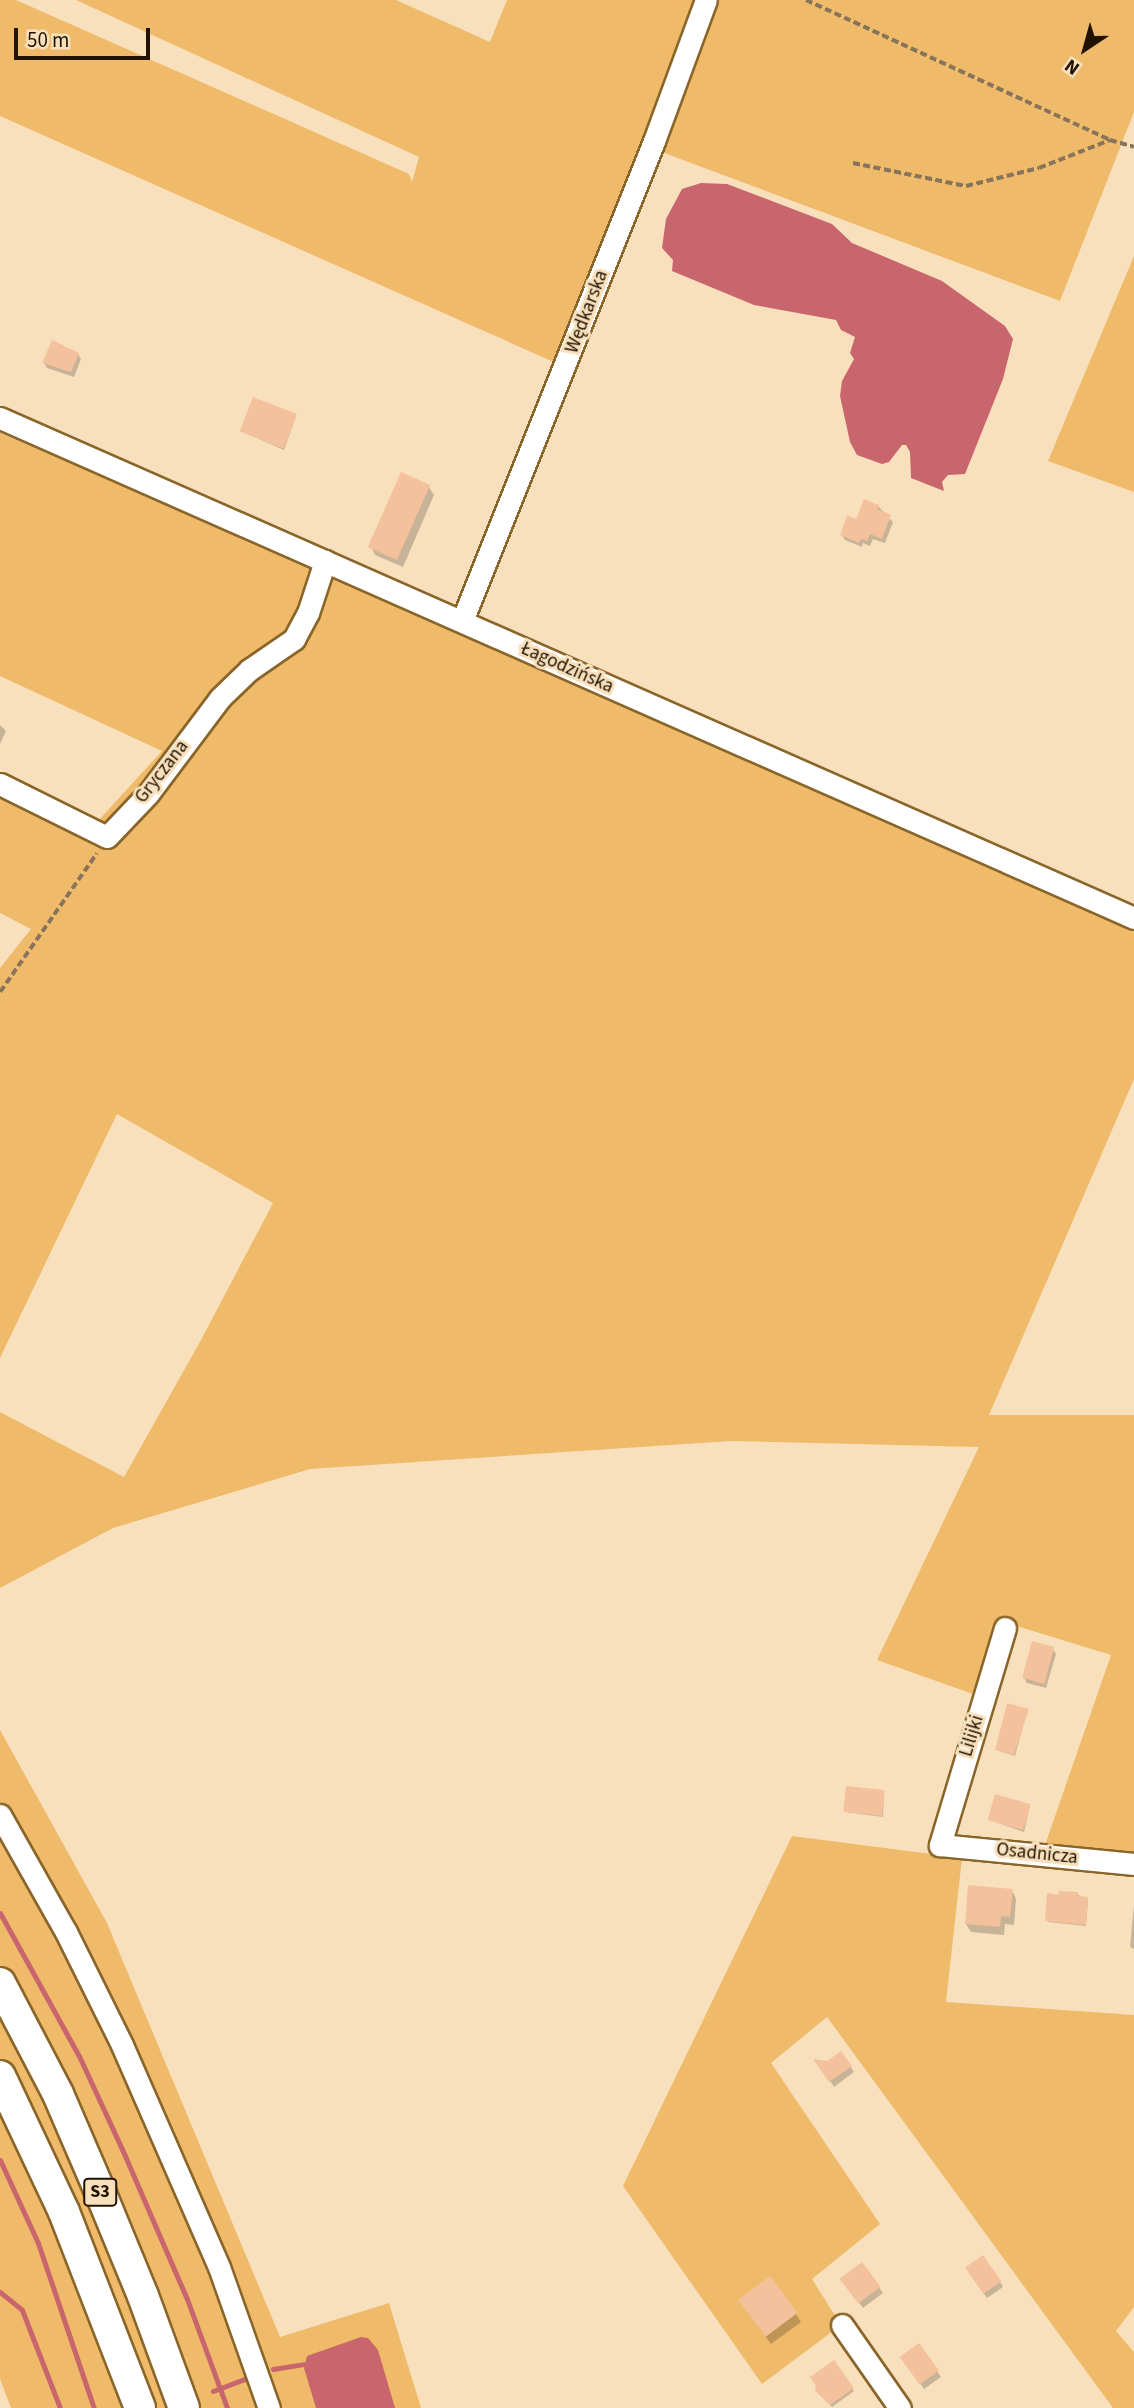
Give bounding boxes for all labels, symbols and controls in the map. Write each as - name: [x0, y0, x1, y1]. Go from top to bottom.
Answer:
- scale bar: [18, 14, 154, 58]
- north arrow: [1050, 14, 1120, 84]
- text: 50 m: [27, 25, 69, 55]
- text: N: [1059, 52, 1085, 81]
- street label: Wędkarska: [561, 267, 613, 357]
- street label: Łagodzińska: [517, 637, 617, 699]
- street label: Gryczana: [130, 736, 194, 808]
- street label: Lilijki: [955, 1712, 989, 1760]
- street label: Osadnicza: [995, 1838, 1079, 1870]
- road number: S3: [82, 2178, 118, 2206]

